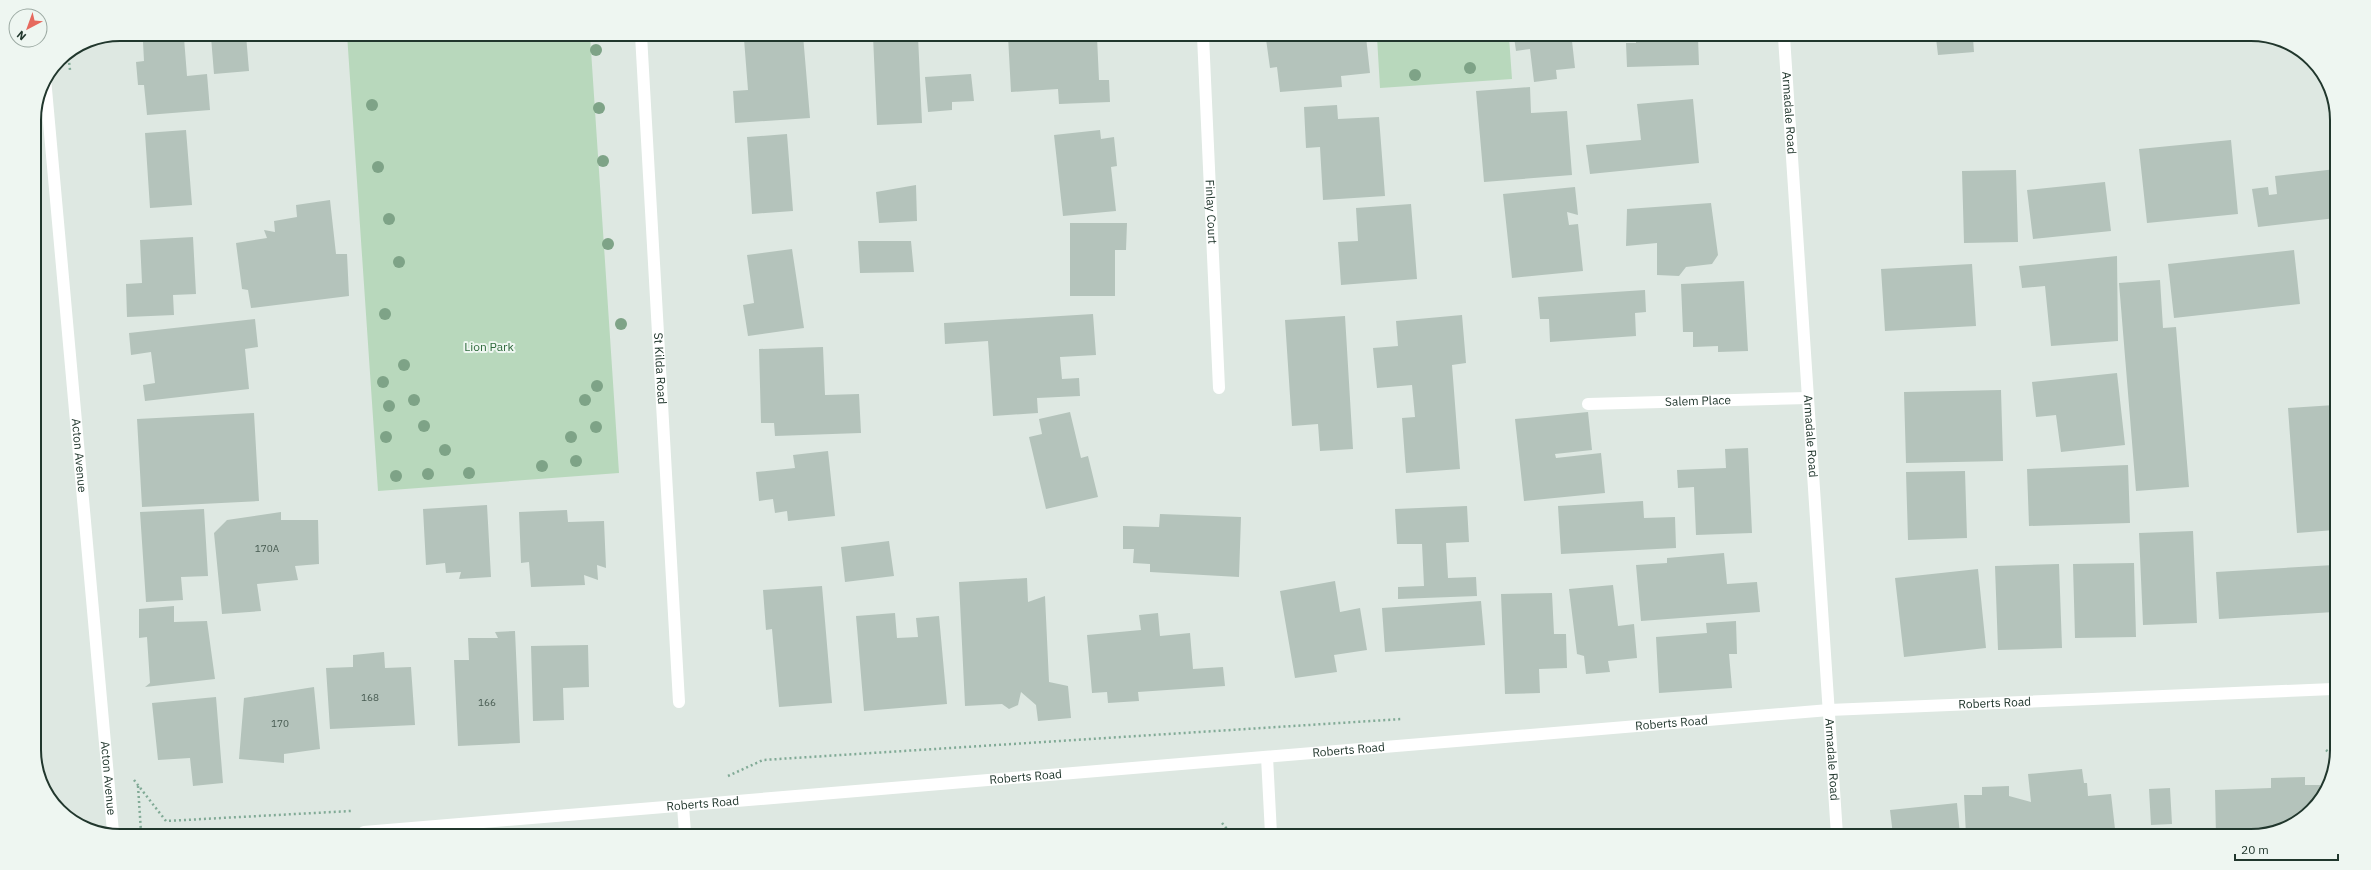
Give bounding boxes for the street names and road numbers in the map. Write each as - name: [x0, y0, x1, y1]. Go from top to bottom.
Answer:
- street label: Armadale Road: [1779, 71, 1800, 155]
- street label: Finlay Court: [1203, 179, 1220, 244]
- street label: St Kilda Road: [651, 332, 670, 405]
- street label: Salem Place: [1665, 392, 1732, 409]
- street label: Armadale Road: [1801, 394, 1821, 478]
- street label: Acton Avenue: [69, 418, 90, 494]
- street label: Roberts Road: [1958, 694, 2031, 712]
- street label: Roberts Road: [1635, 712, 1708, 733]
- street label: Armadale Road: [1822, 718, 1843, 801]
- street label: Roberts Road: [1312, 739, 1385, 760]
- street label: Acton Avenue: [98, 740, 119, 816]
- street label: Roberts Road: [989, 766, 1063, 787]
- street label: Roberts Road: [666, 793, 740, 814]

